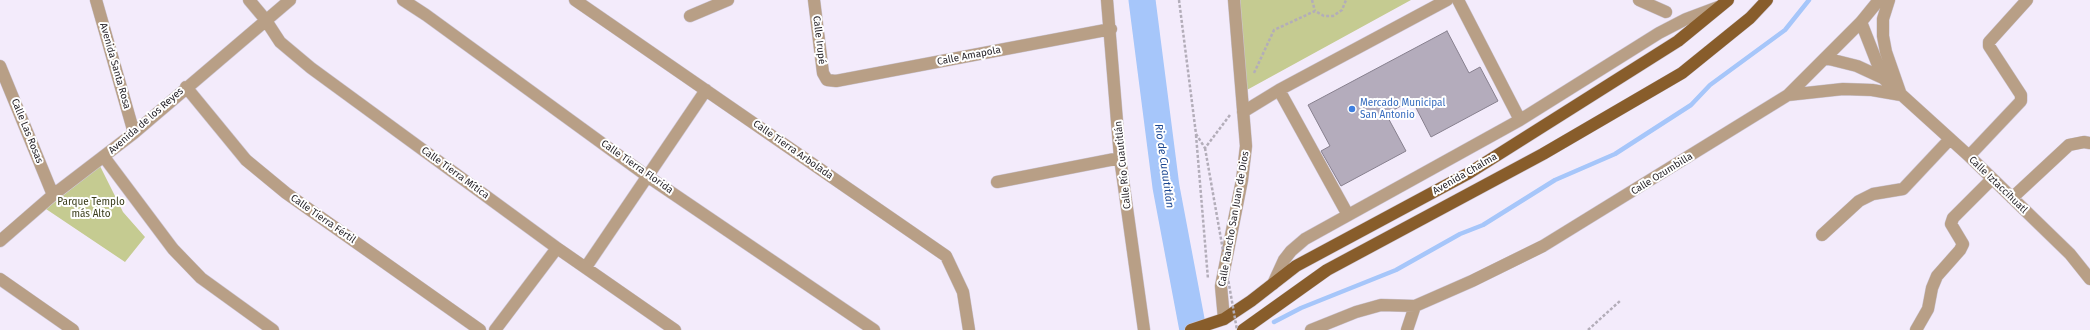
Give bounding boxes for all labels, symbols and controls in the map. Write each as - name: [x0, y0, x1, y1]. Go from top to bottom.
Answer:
- street label: Calle Irupé: [810, 15, 828, 65]
- street label: Avenida Santa Rosa: [97, 22, 133, 110]
- street label: Calle Amapola: [936, 44, 1002, 68]
- street label: Avenida de los Reyes: [106, 85, 186, 157]
- street label: Calle Las Rosas: [9, 97, 45, 165]
- place label: Mercado Municipal San Antonio: [1360, 97, 1445, 120]
- marker: Mercado Municipal San Antonio: [1347, 104, 1357, 114]
- street label: Calle Tierra Arbolada: [751, 118, 835, 182]
- street label: Calle Río Cuautitlán: [1112, 120, 1134, 210]
- water label: Rio de Cuautitlán: [1152, 123, 1176, 209]
- street label: Calle Tierra Florida: [599, 138, 675, 196]
- street label: Calle Tierra Mítica: [419, 144, 491, 202]
- street label: Calle Rancho San Juan de Dios: [1216, 150, 1252, 288]
- street label: Calle Ozumbilla: [1629, 150, 1695, 198]
- street label: Avenida Chalma: [1431, 151, 1499, 197]
- street label: Calle Iztaccíhuatl: [1966, 154, 2030, 216]
- street label: Calle Tierra Fértil: [288, 192, 358, 246]
- park label: Parque Templo más Alto: [57, 196, 125, 220]

